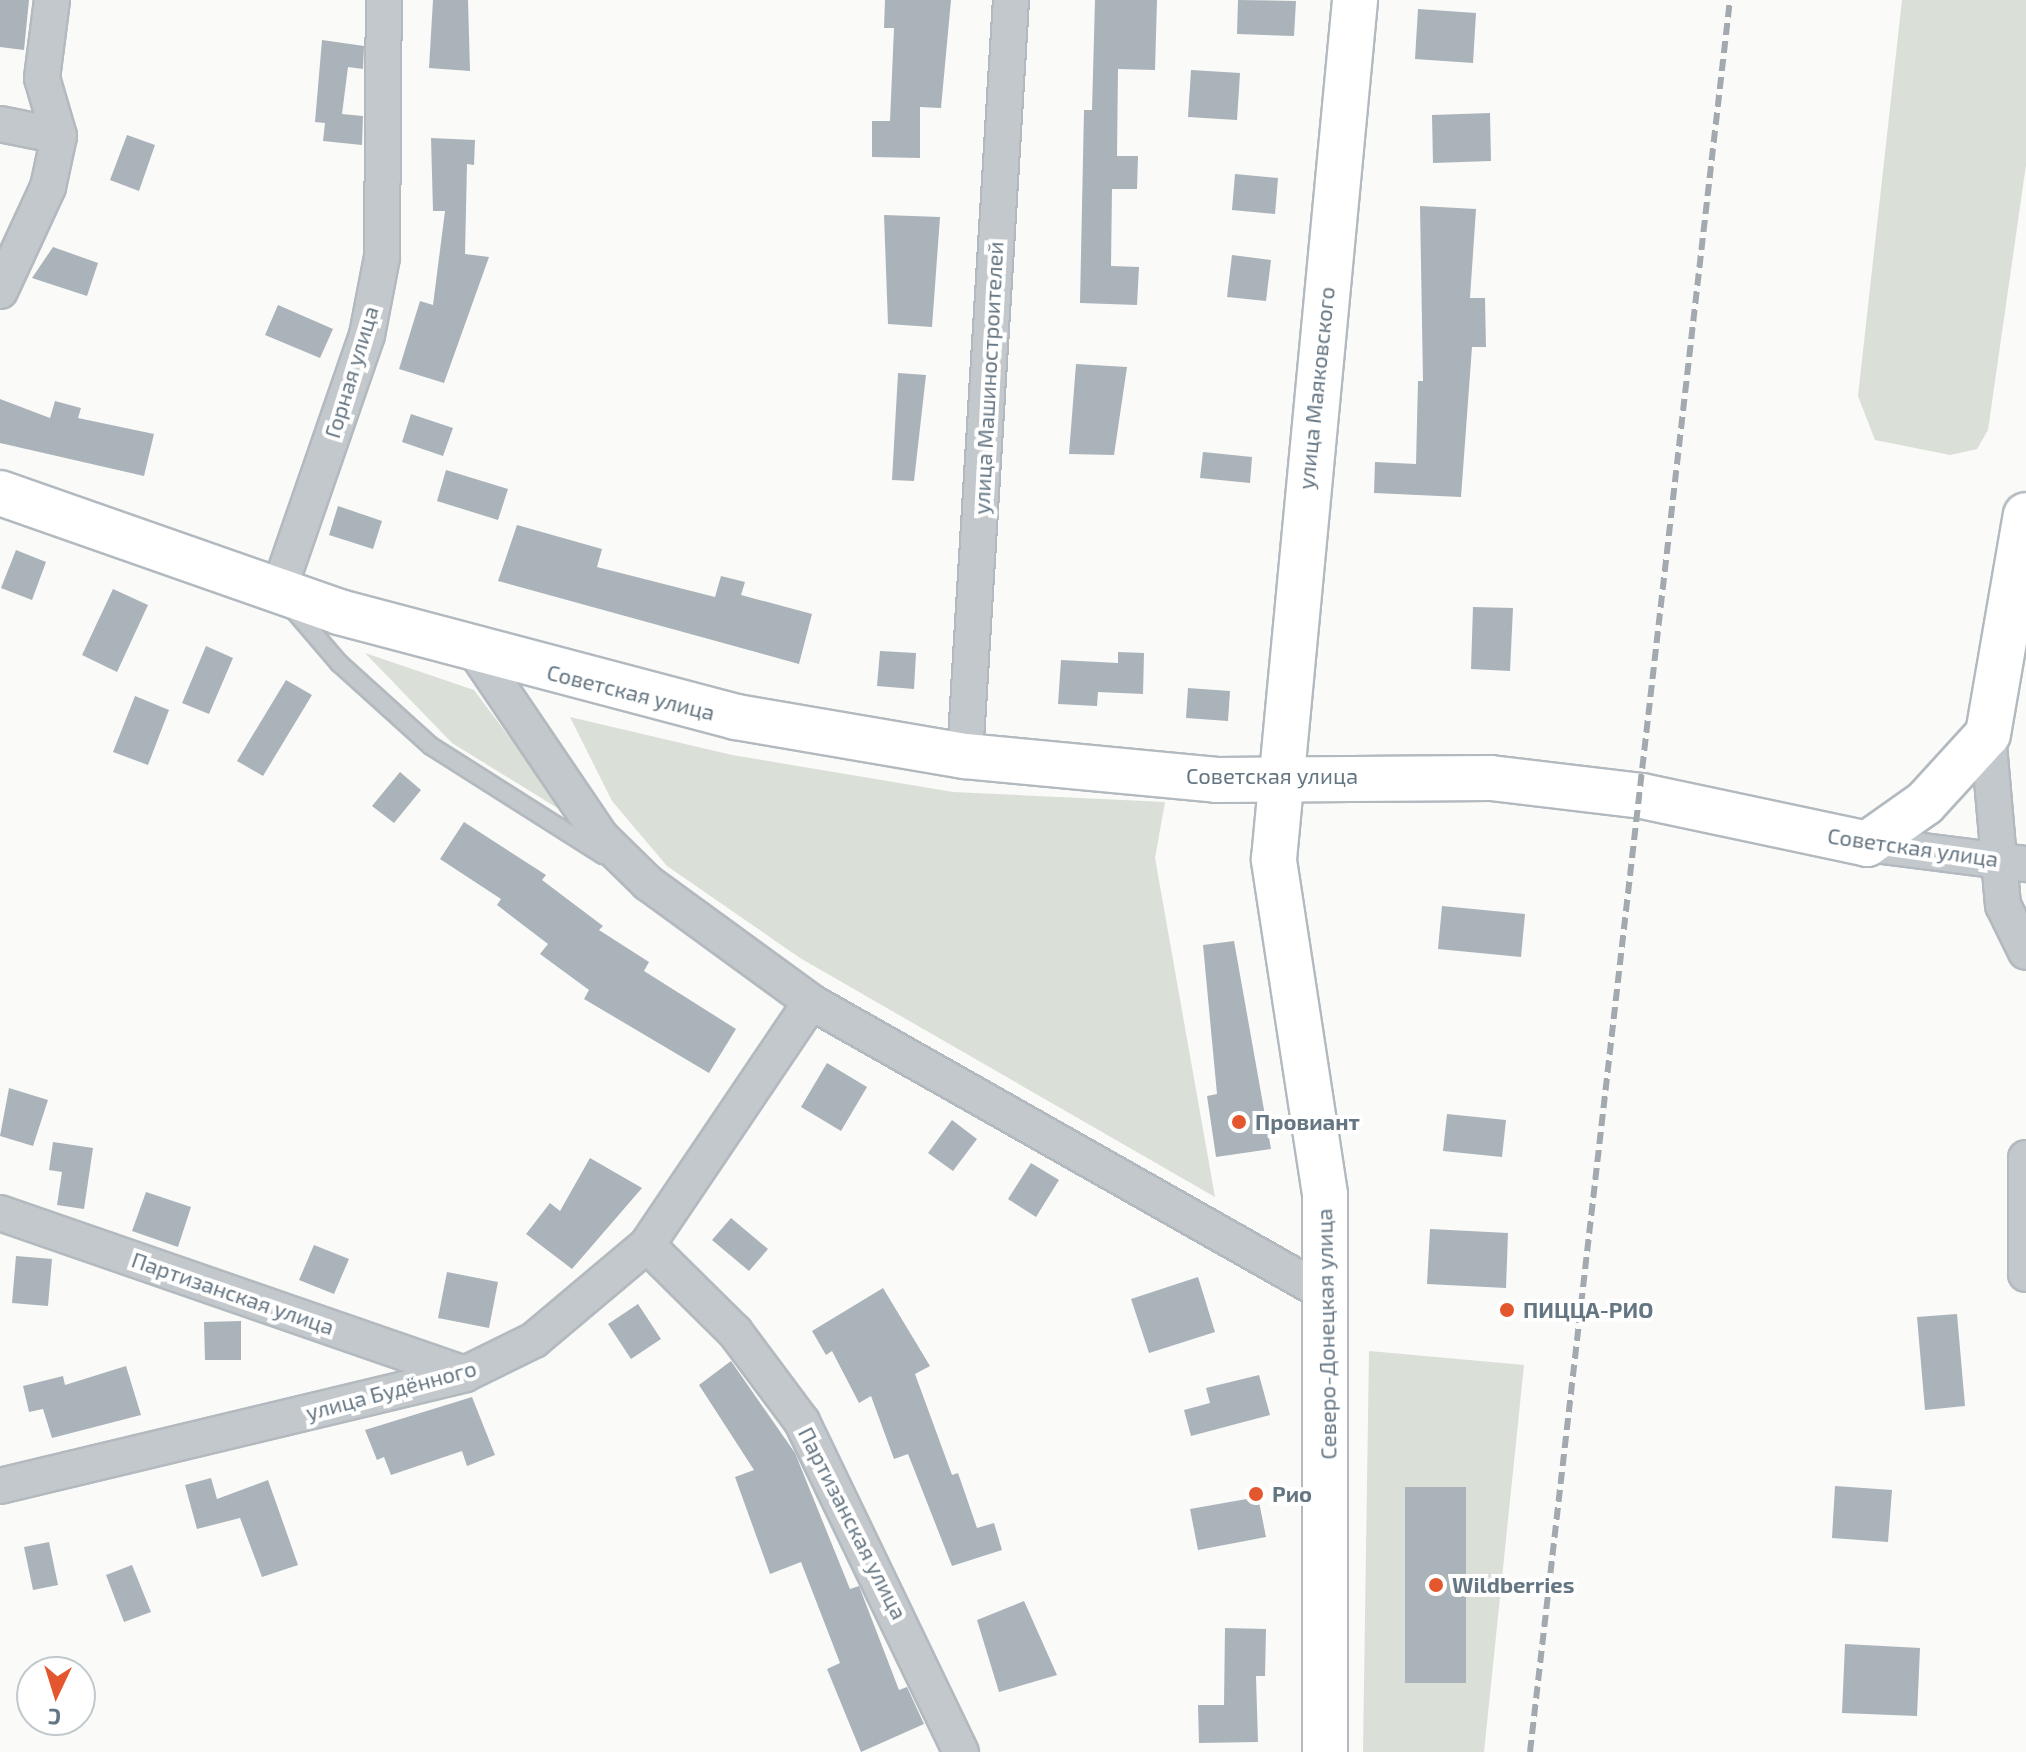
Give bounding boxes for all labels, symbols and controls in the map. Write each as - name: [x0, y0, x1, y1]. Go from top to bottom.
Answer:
- street label: улица Машиностроителей: [968, 241, 1008, 515]
- street label: улица Маяковского: [1292, 285, 1340, 491]
- street label: Горная улица: [318, 303, 384, 441]
- street label: Советская улица: [544, 658, 718, 726]
- street label: Советская улица: [1186, 763, 1358, 789]
- street label: Советская улица: [1826, 822, 2000, 872]
- place label: Провиант: [1255, 1109, 1360, 1135]
- marker: Провиант: [1230, 1113, 1248, 1131]
- street label: Северо-Донецкая улица: [1311, 1208, 1341, 1460]
- street label: Партизанская улица: [128, 1246, 338, 1340]
- place label: ПИЦЦА-РИО: [1523, 1297, 1653, 1323]
- marker: ПИЦЦА-РИО: [1498, 1301, 1516, 1319]
- street label: улица Будённого: [303, 1355, 479, 1425]
- street label: Партизанская улица: [793, 1422, 913, 1624]
- place label: Рио: [1272, 1481, 1312, 1507]
- marker: Рио: [1247, 1485, 1265, 1503]
- place label: Wildberries: [1452, 1572, 1574, 1598]
- marker: Wildberries: [1427, 1576, 1445, 1594]
- north arrow: [16, 1656, 96, 1736]
- text: С: [47, 1705, 62, 1731]

